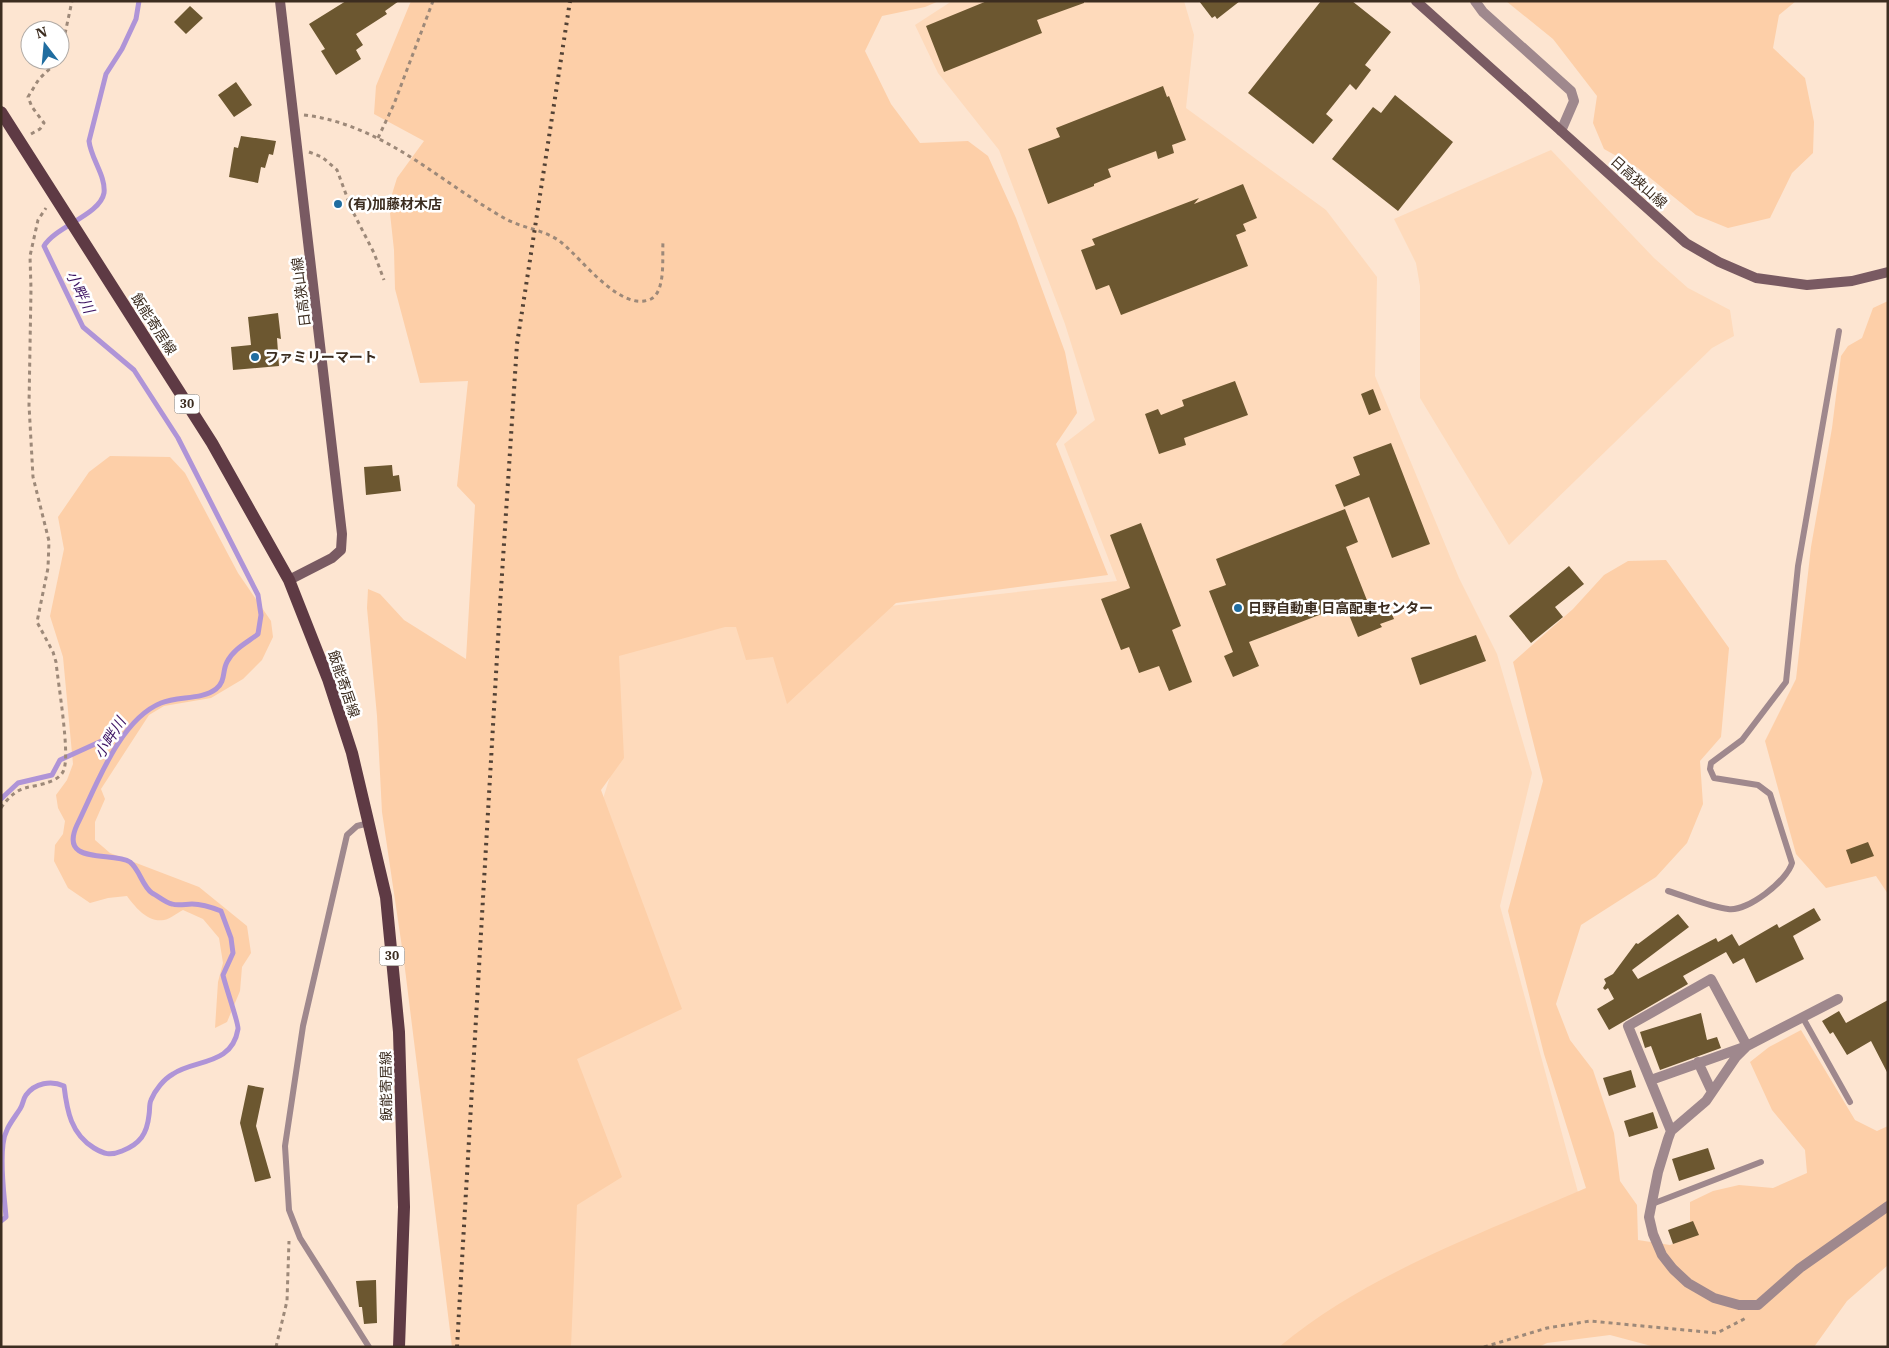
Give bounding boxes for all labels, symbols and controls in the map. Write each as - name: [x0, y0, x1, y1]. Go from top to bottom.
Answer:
- north arrow: [20, 20, 70, 70]
- text: N: [34, 22, 49, 43]
- street label: 日高狭山線: [1607, 152, 1671, 212]
- place label: (有)加藤材木店: [348, 195, 442, 213]
- marker: (有)加藤材木店: [332, 198, 344, 210]
- street label: 日高狭山線: [288, 256, 314, 328]
- water label: 小畔川: [62, 267, 100, 318]
- street label: 飯能寄居線: [127, 290, 181, 358]
- place label: ファミリーマート: [265, 348, 377, 366]
- marker: ファミリーマート: [249, 351, 261, 363]
- road number: 30: [174, 394, 200, 414]
- place label: 日野自動車 日高配車センター: [1248, 599, 1433, 617]
- marker: 日野自動車 日高配車センター: [1232, 602, 1244, 614]
- street label: 飯能寄居線: [324, 648, 364, 720]
- water label: 小畔川: [90, 712, 131, 762]
- road number: 30: [380, 946, 404, 966]
- street label: 飯能寄居線: [376, 1051, 396, 1121]

